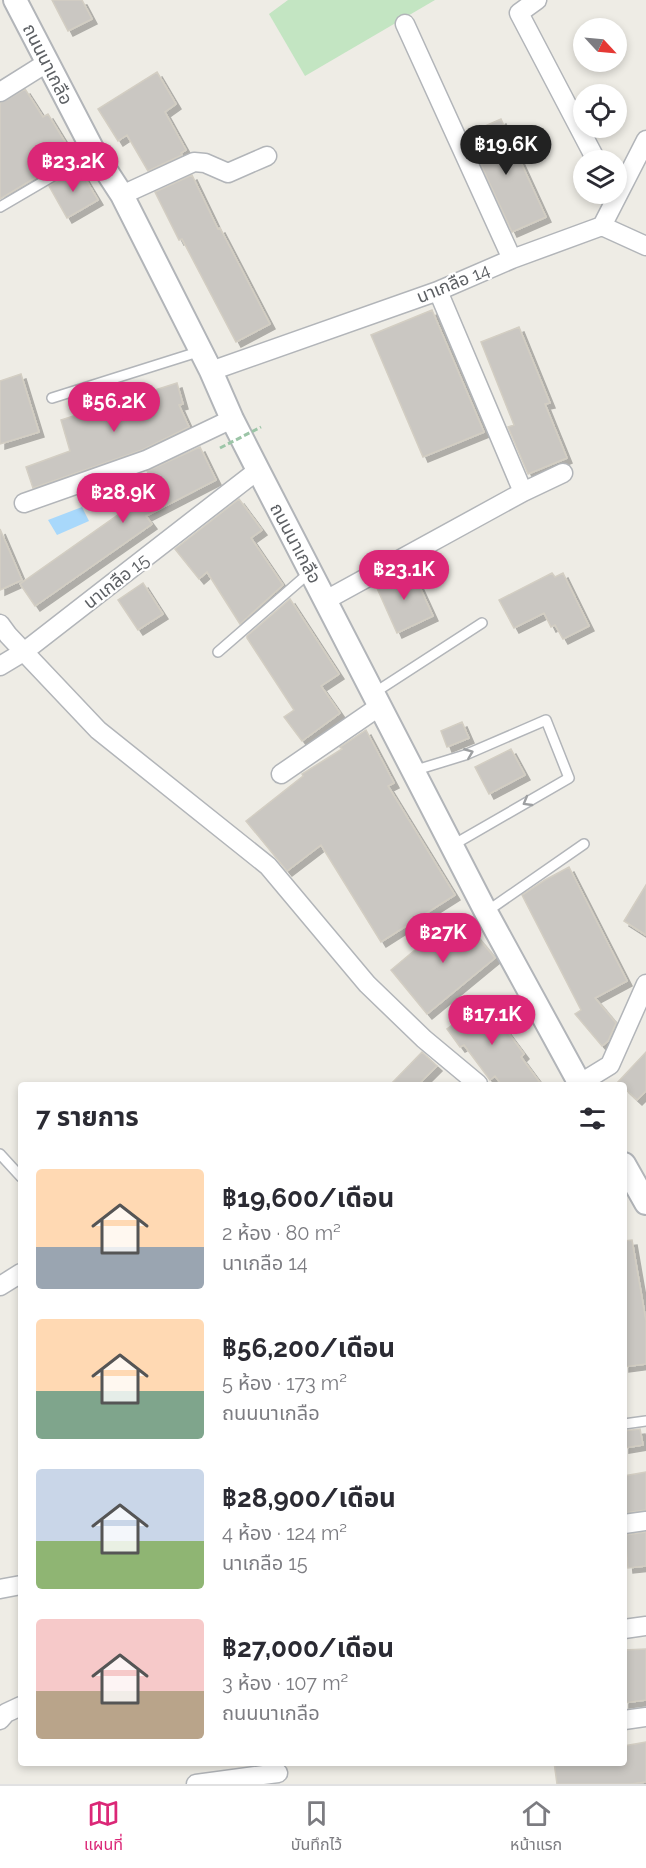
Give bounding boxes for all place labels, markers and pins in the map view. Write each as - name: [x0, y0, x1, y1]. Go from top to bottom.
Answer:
- pin: ฿19.6K: [457, 125, 555, 176]
- pin: ฿23.2K: [24, 142, 122, 193]
- pin: ฿56.2K: [65, 382, 163, 433]
- pin: ฿28.9K: [74, 473, 172, 524]
- pin: ฿23.1K: [355, 550, 453, 601]
- pin: ฿27K: [407, 913, 479, 964]
- pin: ฿17.1K: [443, 995, 541, 1046]

